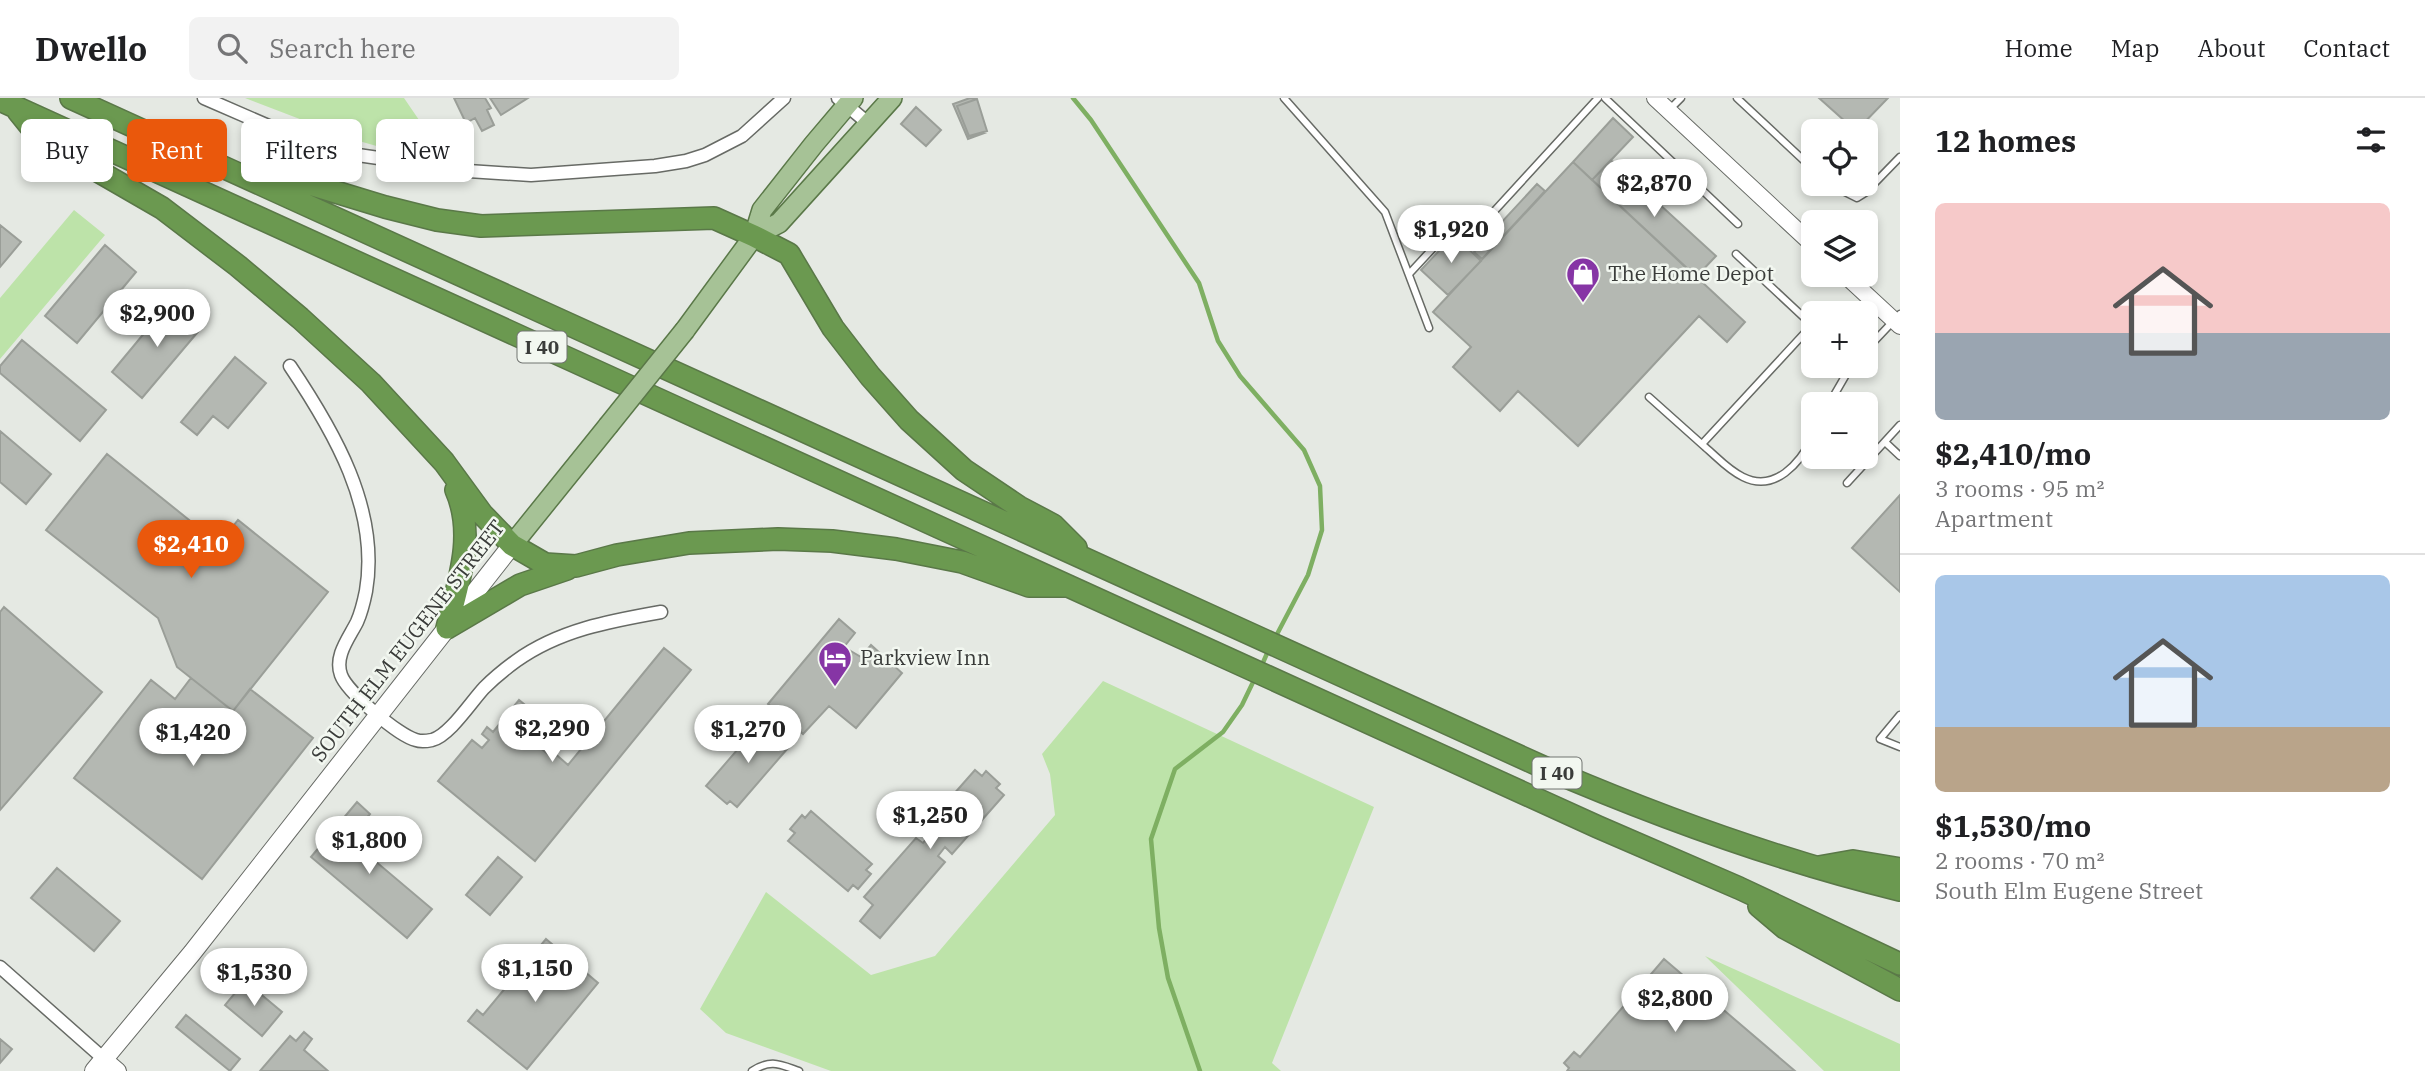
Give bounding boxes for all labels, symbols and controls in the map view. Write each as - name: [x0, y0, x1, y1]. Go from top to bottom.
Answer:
- search box: [189, 17, 679, 80]
- text: Dwello: [35, 27, 147, 70]
- icon: search: [213, 29, 251, 67]
- text: Search here: [269, 31, 416, 65]
- text: Home: [2005, 32, 2073, 64]
- text: Map: [2111, 32, 2159, 64]
- text: About: [2197, 32, 2265, 64]
- text: Contact: [2303, 32, 2390, 64]
- chip: Buy: [21, 119, 113, 182]
- chip: Rent: [127, 119, 227, 182]
- chip: Filters: [241, 119, 362, 182]
- chip: New: [376, 119, 474, 182]
- map controls: [1801, 119, 1878, 469]
- button: locate: [1801, 119, 1878, 196]
- text: 12 homes: [1935, 121, 2076, 160]
- icon: filters: [2352, 121, 2390, 159]
- pin: $2,870: [1597, 159, 1711, 219]
- text: $2,870: [1616, 167, 1692, 197]
- pin: $1,920: [1394, 206, 1508, 265]
- button: layers: [1801, 210, 1878, 287]
- text: $1,920: [1413, 213, 1489, 243]
- icon: home: [2100, 248, 2226, 374]
- shop icon: The Home Depot: [1564, 255, 1602, 304]
- place label: The Home Depot: [1608, 259, 1774, 287]
- pin: $2,900: [100, 289, 214, 349]
- text: $2,900: [119, 297, 195, 327]
- button: +: [1801, 301, 1878, 378]
- road number: I 40: [518, 331, 566, 362]
- button: −: [1801, 392, 1878, 469]
- text: $2,410/mo: [1935, 434, 2091, 473]
- text: 3 rooms · 95 m²: [1935, 473, 2105, 503]
- text: Apartment: [1935, 503, 2053, 533]
- street label: SOUTH ELM EUGENE STREET: [304, 514, 511, 767]
- pin: $2,410: [134, 520, 248, 580]
- text: $2,410: [153, 528, 229, 558]
- icon: home: [2100, 620, 2226, 746]
- hotel icon: Parkview Inn: [816, 639, 854, 688]
- place label: Parkview Inn: [860, 643, 990, 671]
- pin: $2,290: [495, 704, 609, 764]
- pin: $1,270: [691, 706, 805, 765]
- pin: $1,420: [136, 708, 250, 768]
- text: $2,290: [514, 712, 590, 742]
- text: $1,270: [710, 713, 786, 743]
- text: $1,420: [155, 716, 231, 746]
- road number: I 40: [1532, 758, 1582, 788]
- pin: $1,250: [873, 792, 987, 851]
- text: $1,250: [892, 799, 968, 829]
- text: $1,530/mo: [1935, 806, 2091, 845]
- pin: $1,800: [312, 816, 426, 876]
- text: $1,800: [331, 824, 407, 854]
- text: 2 rooms · 70 m²: [1935, 845, 2105, 875]
- text: South Elm Eugene Street: [1935, 875, 2203, 905]
- pin: $1,150: [478, 944, 592, 1004]
- pin: $1,530: [197, 948, 311, 1008]
- text: $1,150: [497, 952, 573, 982]
- text: $1,530: [216, 956, 292, 986]
- pin: $2,800: [1618, 974, 1732, 1034]
- text: $2,800: [1637, 982, 1713, 1012]

